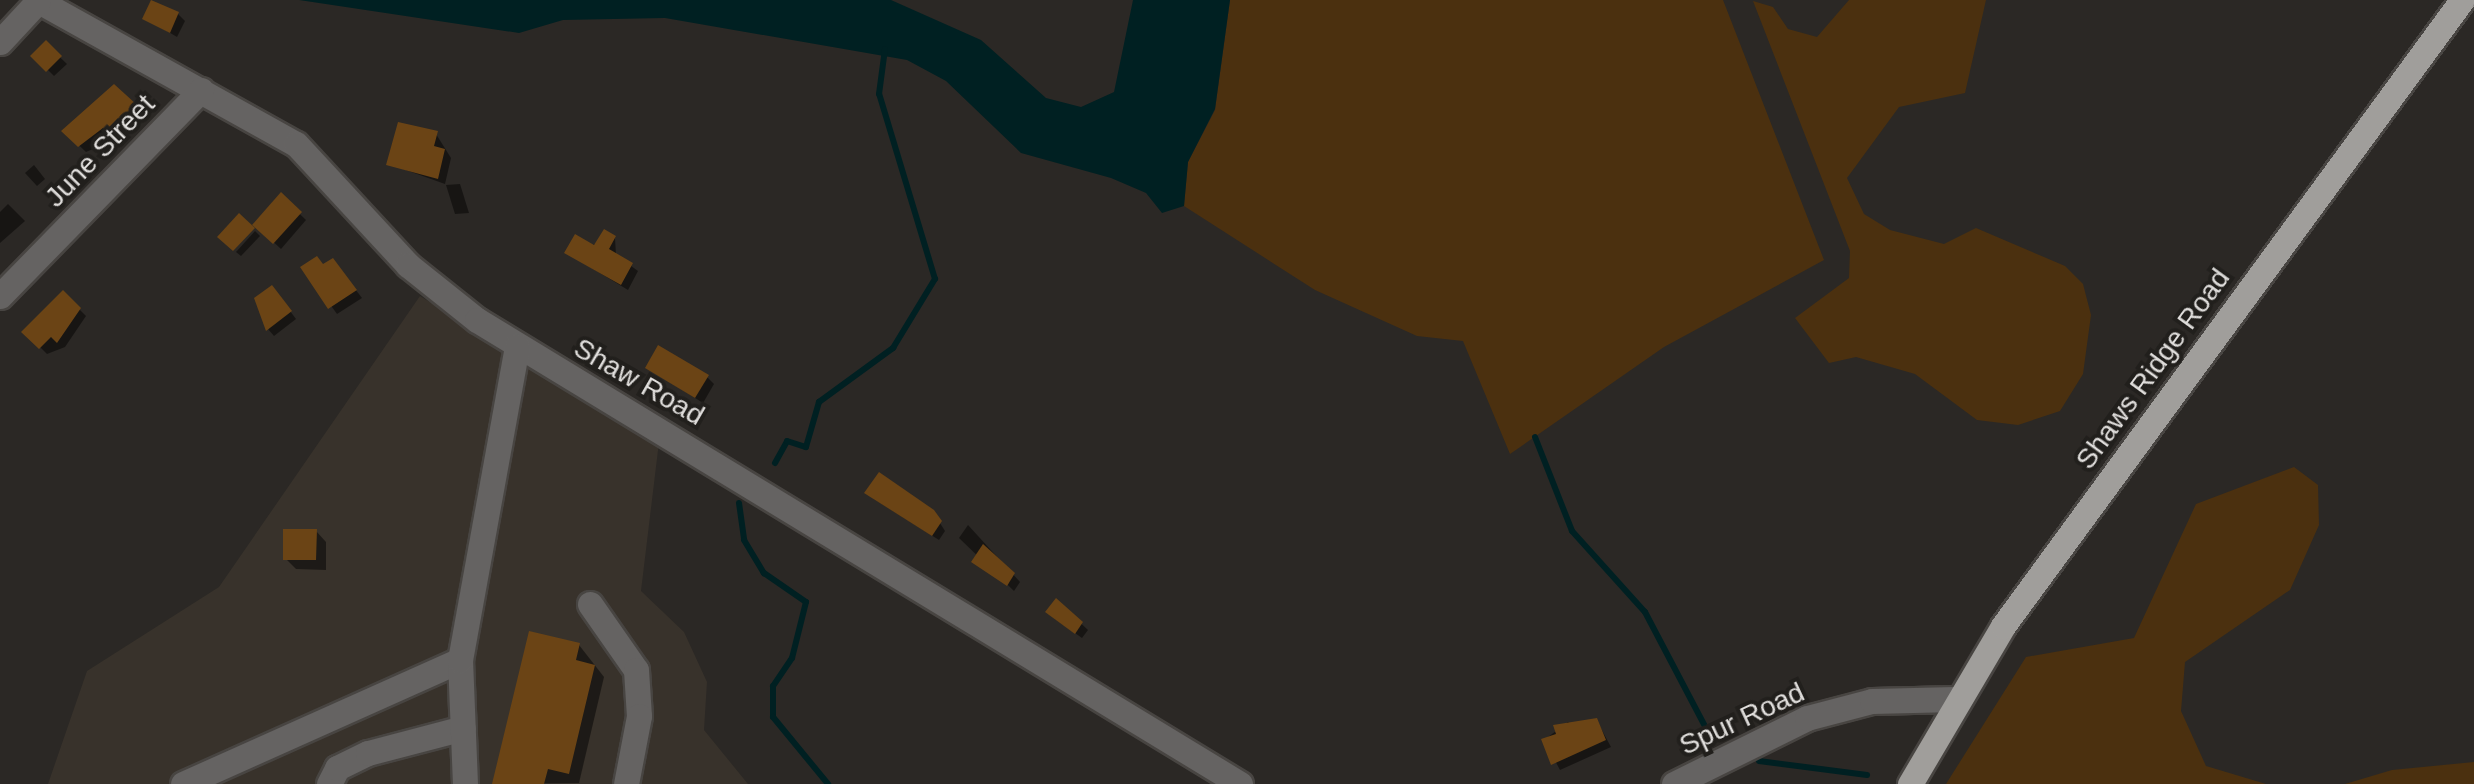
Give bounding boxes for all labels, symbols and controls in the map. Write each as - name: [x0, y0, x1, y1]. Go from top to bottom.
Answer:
- street label: June Street: [38, 88, 162, 214]
- street label: Shaws Ridge Road: [2069, 262, 2237, 476]
- street label: Shaw Road: [568, 331, 710, 433]
- street label: Spur Road: [1674, 675, 1810, 763]

